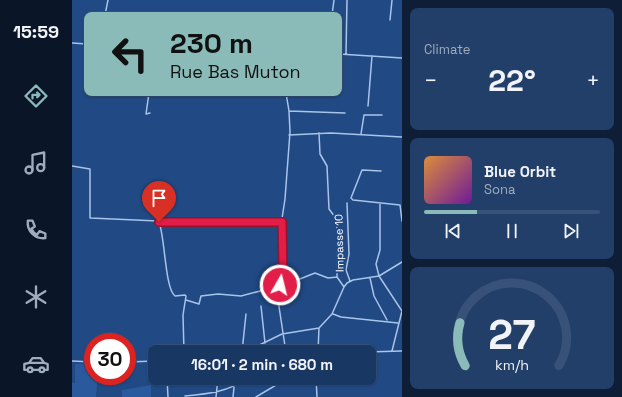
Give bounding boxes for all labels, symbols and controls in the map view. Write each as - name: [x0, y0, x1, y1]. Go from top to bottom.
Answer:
- text: 15:59: [13, 20, 59, 43]
- text: 230 m: [170, 25, 253, 61]
- icon: left: [104, 28, 156, 80]
- text: Climate: [424, 41, 470, 58]
- text: Rue Bas Muton: [170, 60, 301, 83]
- text: 22°: [488, 61, 536, 100]
- text: −: [424, 66, 438, 94]
- text: +: [586, 66, 600, 94]
- icon: directions: [22, 82, 50, 110]
- icon: music: [22, 149, 50, 177]
- text: Blue Orbit: [484, 162, 556, 181]
- pin: [142, 181, 176, 222]
- text: Sona: [484, 181, 515, 198]
- icon: arrive: [148, 187, 170, 209]
- street label: Impasse 10: [331, 214, 347, 272]
- icon: phone: [22, 216, 50, 244]
- icon: previous: [442, 220, 464, 242]
- icon: pause: [501, 220, 523, 242]
- icon: next: [560, 220, 582, 242]
- position arrow: [259, 264, 301, 306]
- icon: climate: [22, 283, 50, 311]
- text: 27: [488, 308, 536, 361]
- speed limit sign: 30: [84, 333, 136, 385]
- icon: car: [22, 350, 50, 378]
- text: 16:01 · 2 min · 680 m: [191, 355, 333, 374]
- text: km/h: [495, 356, 529, 374]

